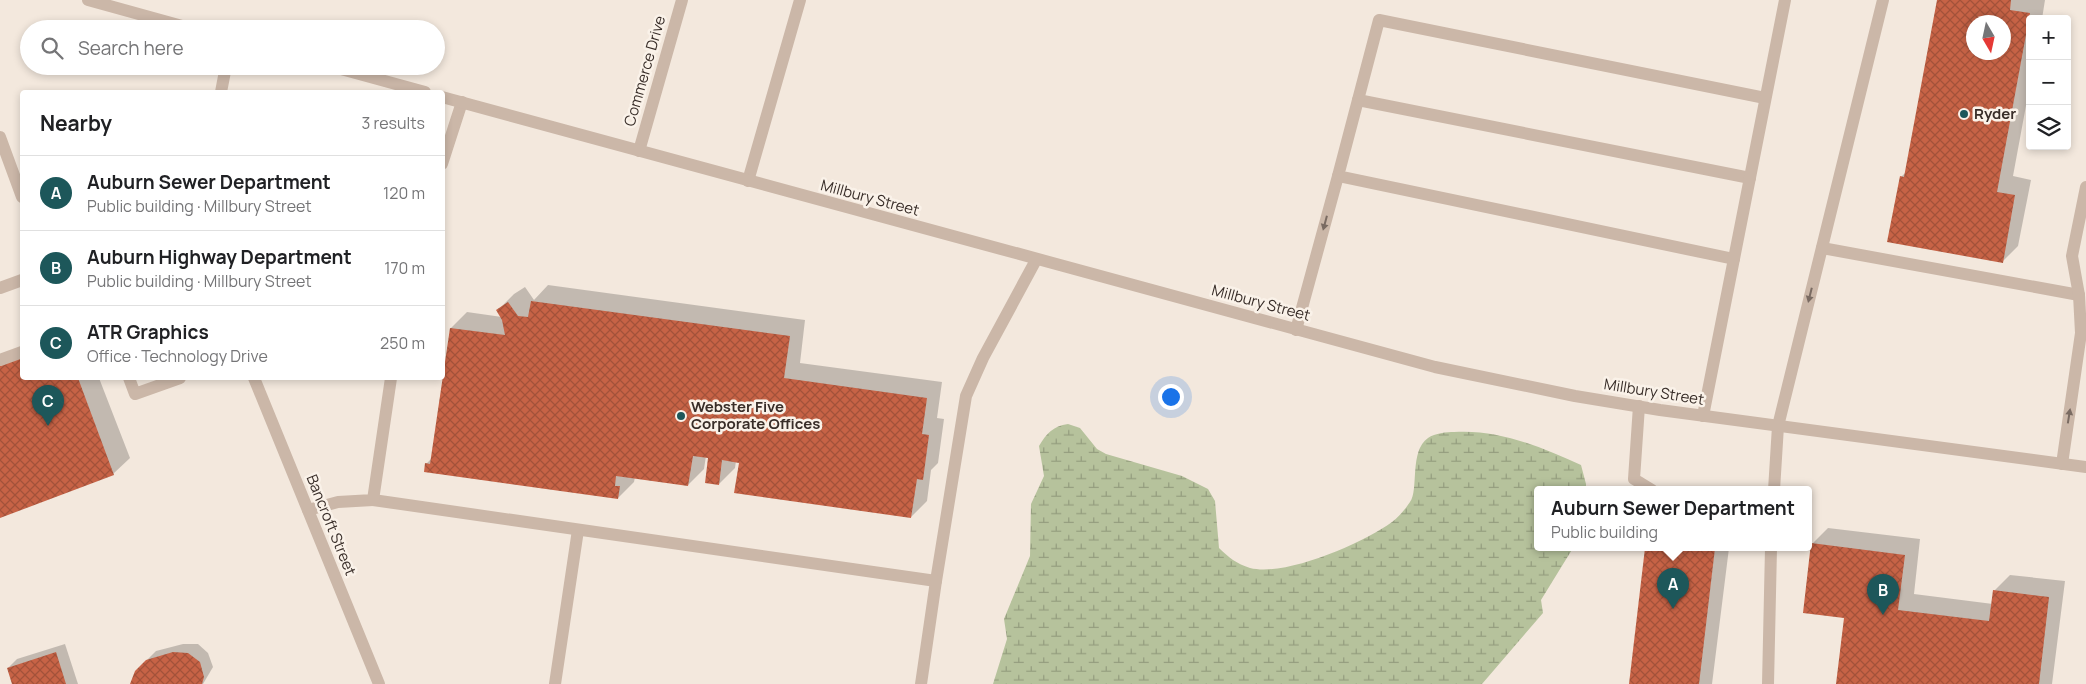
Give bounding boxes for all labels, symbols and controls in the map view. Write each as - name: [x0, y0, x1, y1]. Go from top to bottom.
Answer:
- street label: Commerce Drive: [619, 13, 670, 129]
- north arrow: [1966, 15, 2011, 60]
- map controls: [2026, 15, 2071, 150]
- button: +: [2026, 15, 2071, 60]
- search box: [20, 20, 445, 75]
- icon: search: [38, 34, 66, 62]
- text: Search here: [78, 35, 184, 61]
- button: −: [2026, 60, 2071, 105]
- place label: Ryder: [1974, 103, 2016, 124]
- button: layers: [2026, 105, 2071, 150]
- marker: Ryder: [1958, 108, 1970, 120]
- text: Nearby: [40, 109, 112, 137]
- text: 3 results: [362, 112, 425, 134]
- text: Auburn Sewer Department: [87, 169, 331, 195]
- street label: Millbury Street: [819, 174, 922, 221]
- text: A: [51, 182, 61, 204]
- text: 120 m: [383, 182, 425, 204]
- text: Public building · Millbury Street: [87, 195, 312, 217]
- one-way arrow: [1321, 215, 1329, 230]
- text: Auburn Highway Department: [87, 244, 352, 270]
- text: B: [51, 257, 61, 279]
- text: 170 m: [384, 257, 425, 279]
- text: Public building · Millbury Street: [87, 270, 312, 292]
- street label: Millbury Street: [1210, 279, 1313, 326]
- one-way arrow: [1806, 288, 1814, 303]
- text: ATR Graphics: [87, 319, 209, 345]
- text: C: [50, 332, 62, 354]
- text: 250 m: [380, 332, 425, 354]
- text: Office · Technology Drive: [87, 345, 268, 367]
- street label: Millbury Street: [1602, 373, 1706, 410]
- your location: [1158, 384, 1184, 410]
- pin: C: [32, 385, 64, 426]
- place label: Webster Five Corporate Offices: [691, 396, 820, 434]
- one-way arrow: [2065, 407, 2073, 423]
- marker: Webster Five Corporate Offices: [675, 410, 687, 422]
- street label: Bancroft Street: [302, 471, 361, 578]
- popup: [1534, 486, 1812, 551]
- text: Auburn Sewer Department: [1551, 495, 1795, 521]
- text: Public building: [1551, 521, 1658, 543]
- pin: A: [1657, 568, 1689, 609]
- pin: B: [1867, 574, 1899, 615]

